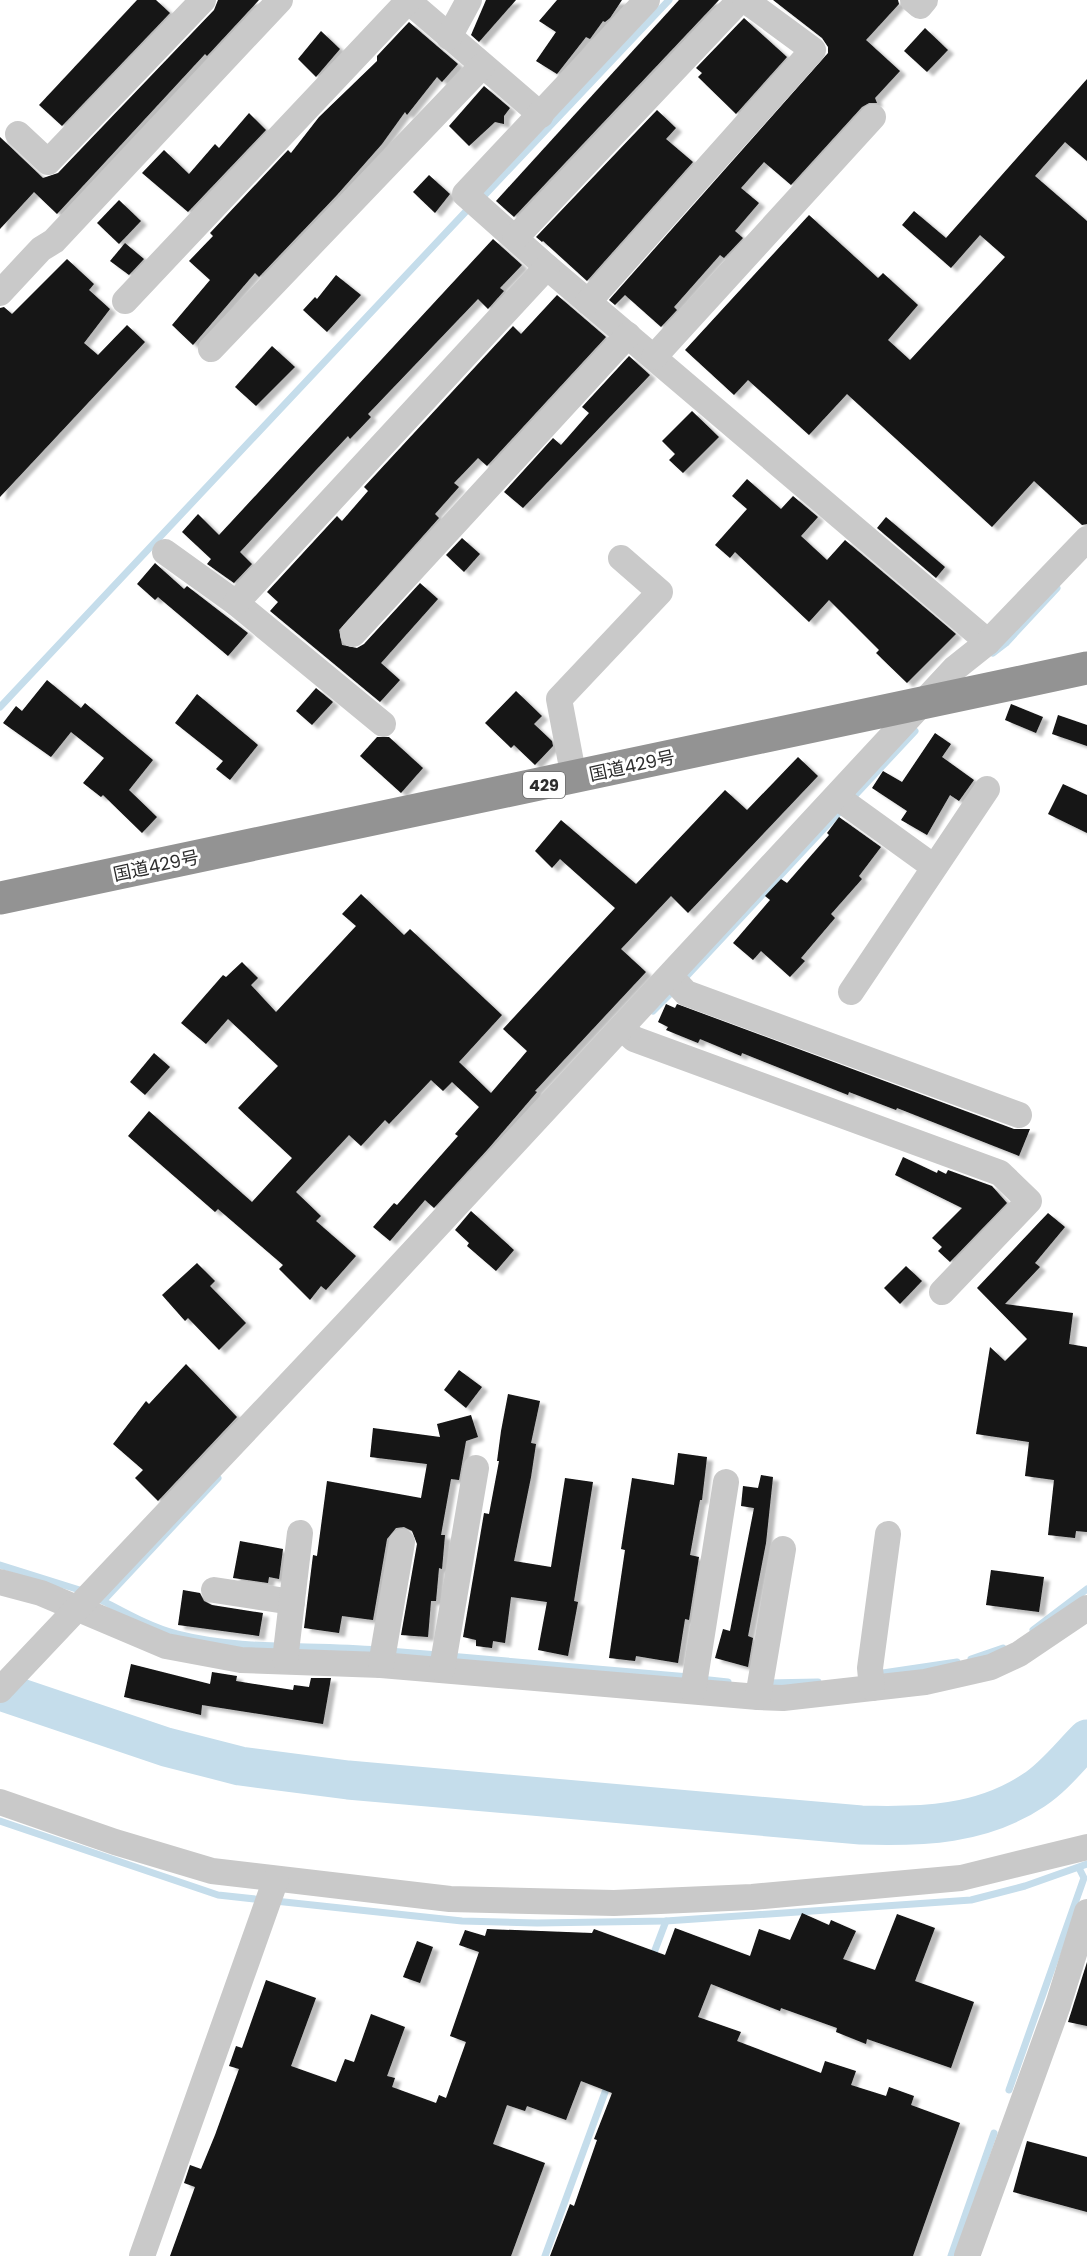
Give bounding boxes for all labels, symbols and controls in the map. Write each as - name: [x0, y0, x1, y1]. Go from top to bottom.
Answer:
- street label: 国道429号: [587, 744, 677, 787]
- road number: 429: [523, 772, 565, 798]
- street label: 国道429号: [111, 844, 201, 887]

